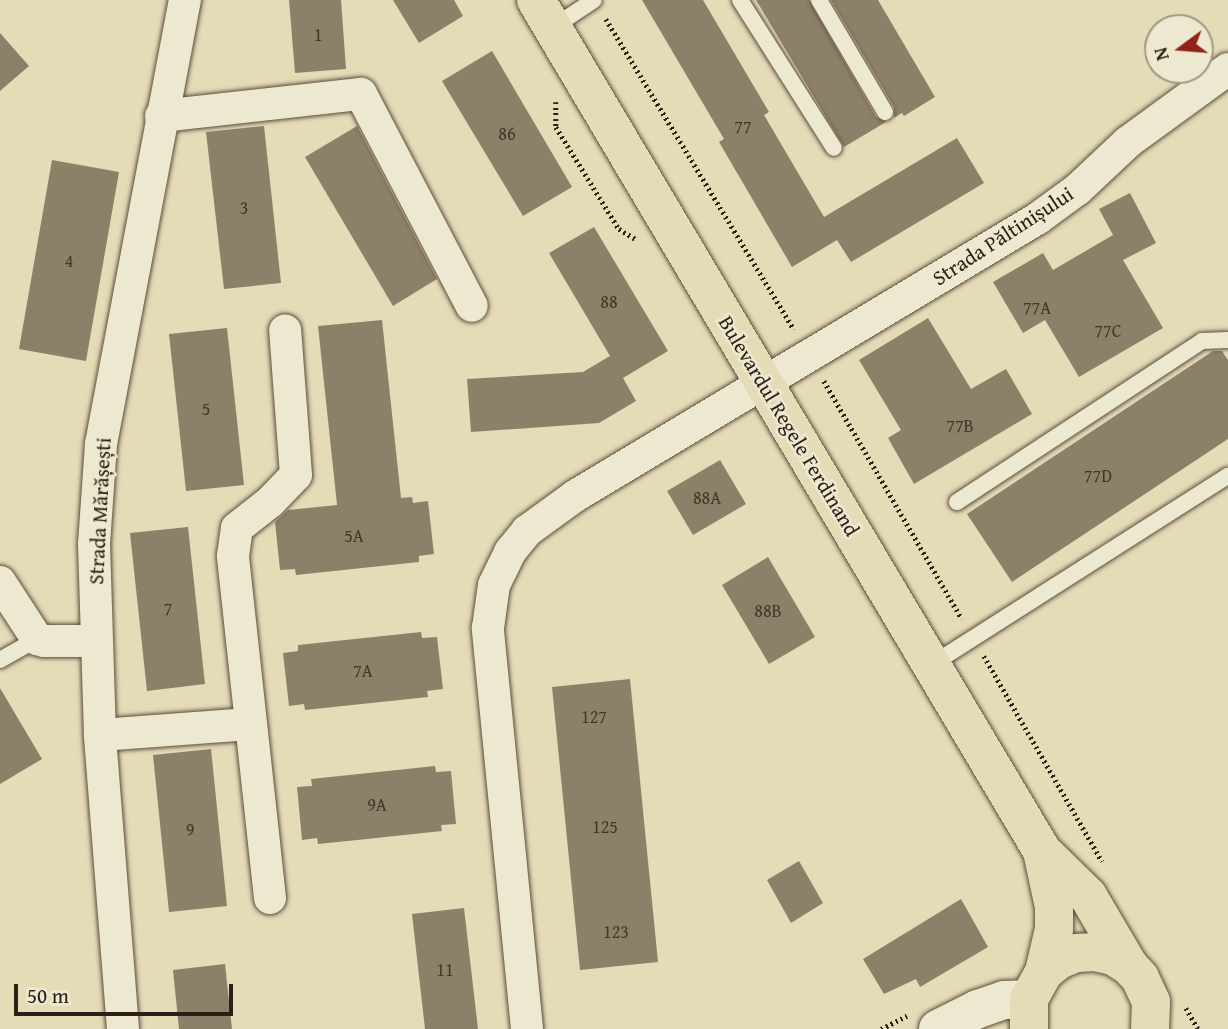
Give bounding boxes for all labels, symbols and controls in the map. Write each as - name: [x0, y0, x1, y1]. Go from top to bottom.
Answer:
- north arrow: [1144, 14, 1214, 84]
- house number: 1: [314, 24, 322, 46]
- text: N: [1146, 44, 1176, 64]
- house number: 77: [734, 116, 752, 138]
- house number: 86: [498, 123, 516, 145]
- street label: Strada Păltinișului: [928, 181, 1078, 291]
- house number: 3: [240, 197, 248, 219]
- house number: 4: [65, 250, 73, 272]
- house number: 88: [600, 291, 618, 313]
- house number: 77A: [1023, 297, 1051, 319]
- street label: Bulevardul Regele Ferdinand: [713, 311, 865, 541]
- house number: 77C: [1094, 320, 1122, 342]
- house number: 5: [202, 398, 210, 420]
- house number: 77B: [946, 415, 974, 437]
- street label: Strada Mărășești: [84, 437, 116, 585]
- house number: 77D: [1084, 465, 1112, 487]
- house number: 88A: [693, 487, 721, 509]
- house number: 5A: [344, 525, 364, 547]
- house number: 7: [164, 598, 172, 620]
- house number: 88B: [754, 600, 782, 622]
- house number: 7A: [353, 660, 373, 682]
- house number: 127: [581, 706, 607, 728]
- house number: 9A: [367, 794, 387, 816]
- house number: 125: [592, 816, 618, 838]
- house number: 9: [186, 819, 194, 841]
- house number: 123: [603, 921, 629, 943]
- house number: 11: [436, 959, 454, 981]
- scale bar: [18, 970, 236, 1014]
- text: 50 m: [27, 980, 69, 1011]

